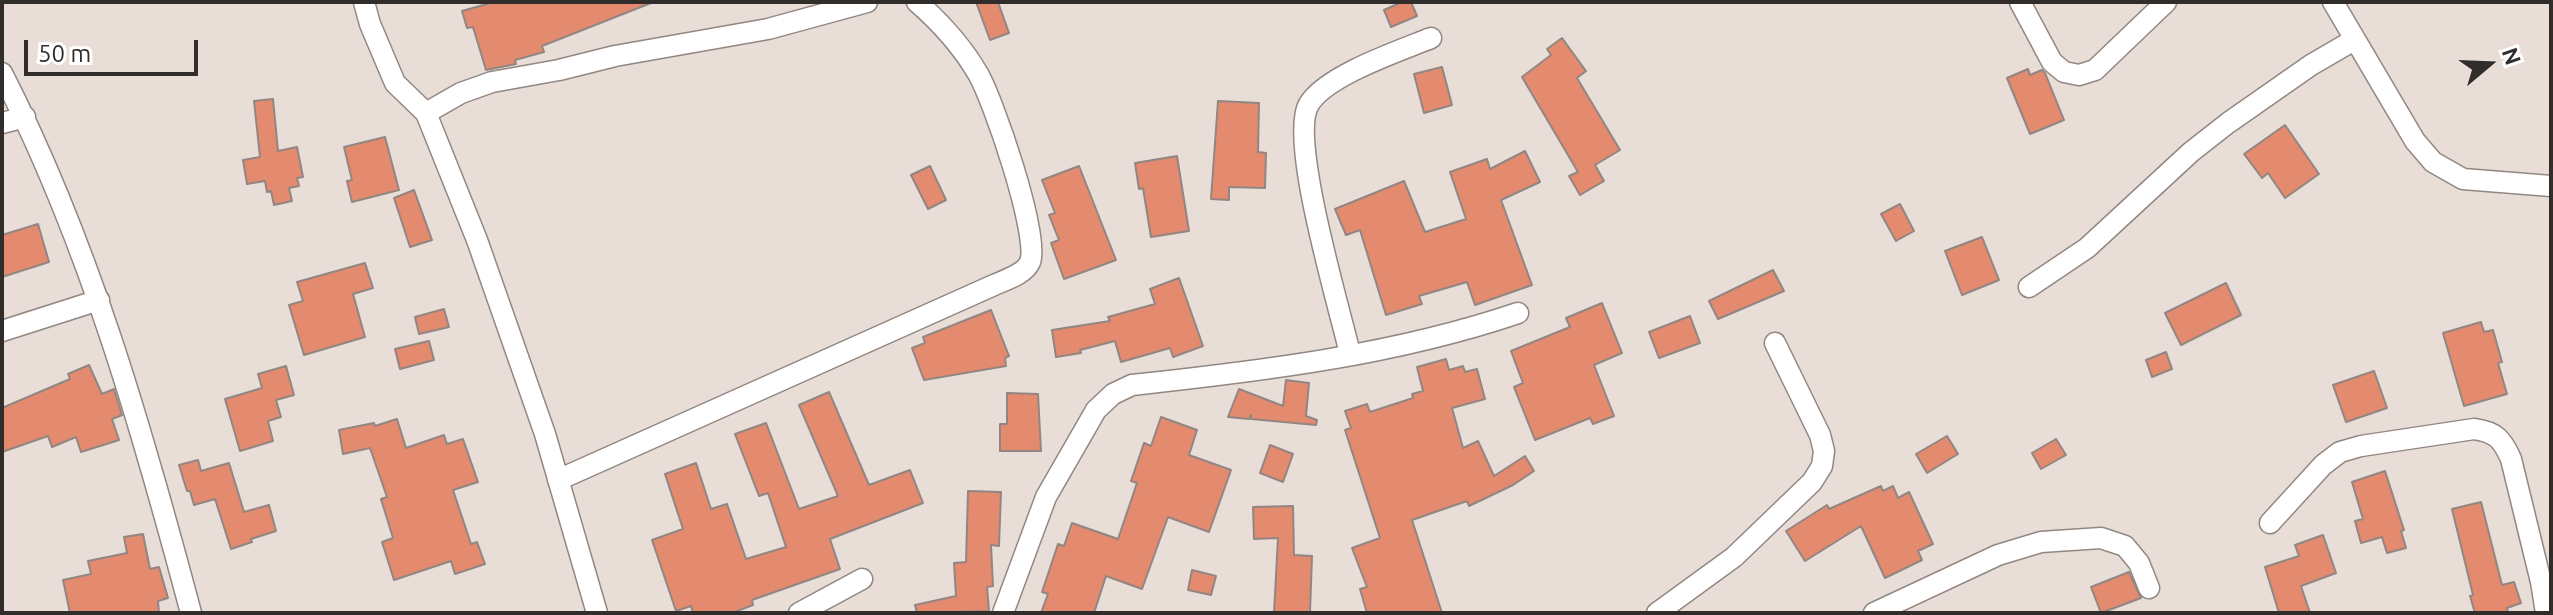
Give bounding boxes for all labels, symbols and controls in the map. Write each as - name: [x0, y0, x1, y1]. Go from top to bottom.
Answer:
- scale bar: [28, 24, 202, 74]
- north arrow: [2449, 24, 2529, 104]
- text: 50 m: [38, 40, 91, 67]
- text: N: [2498, 44, 2527, 68]

